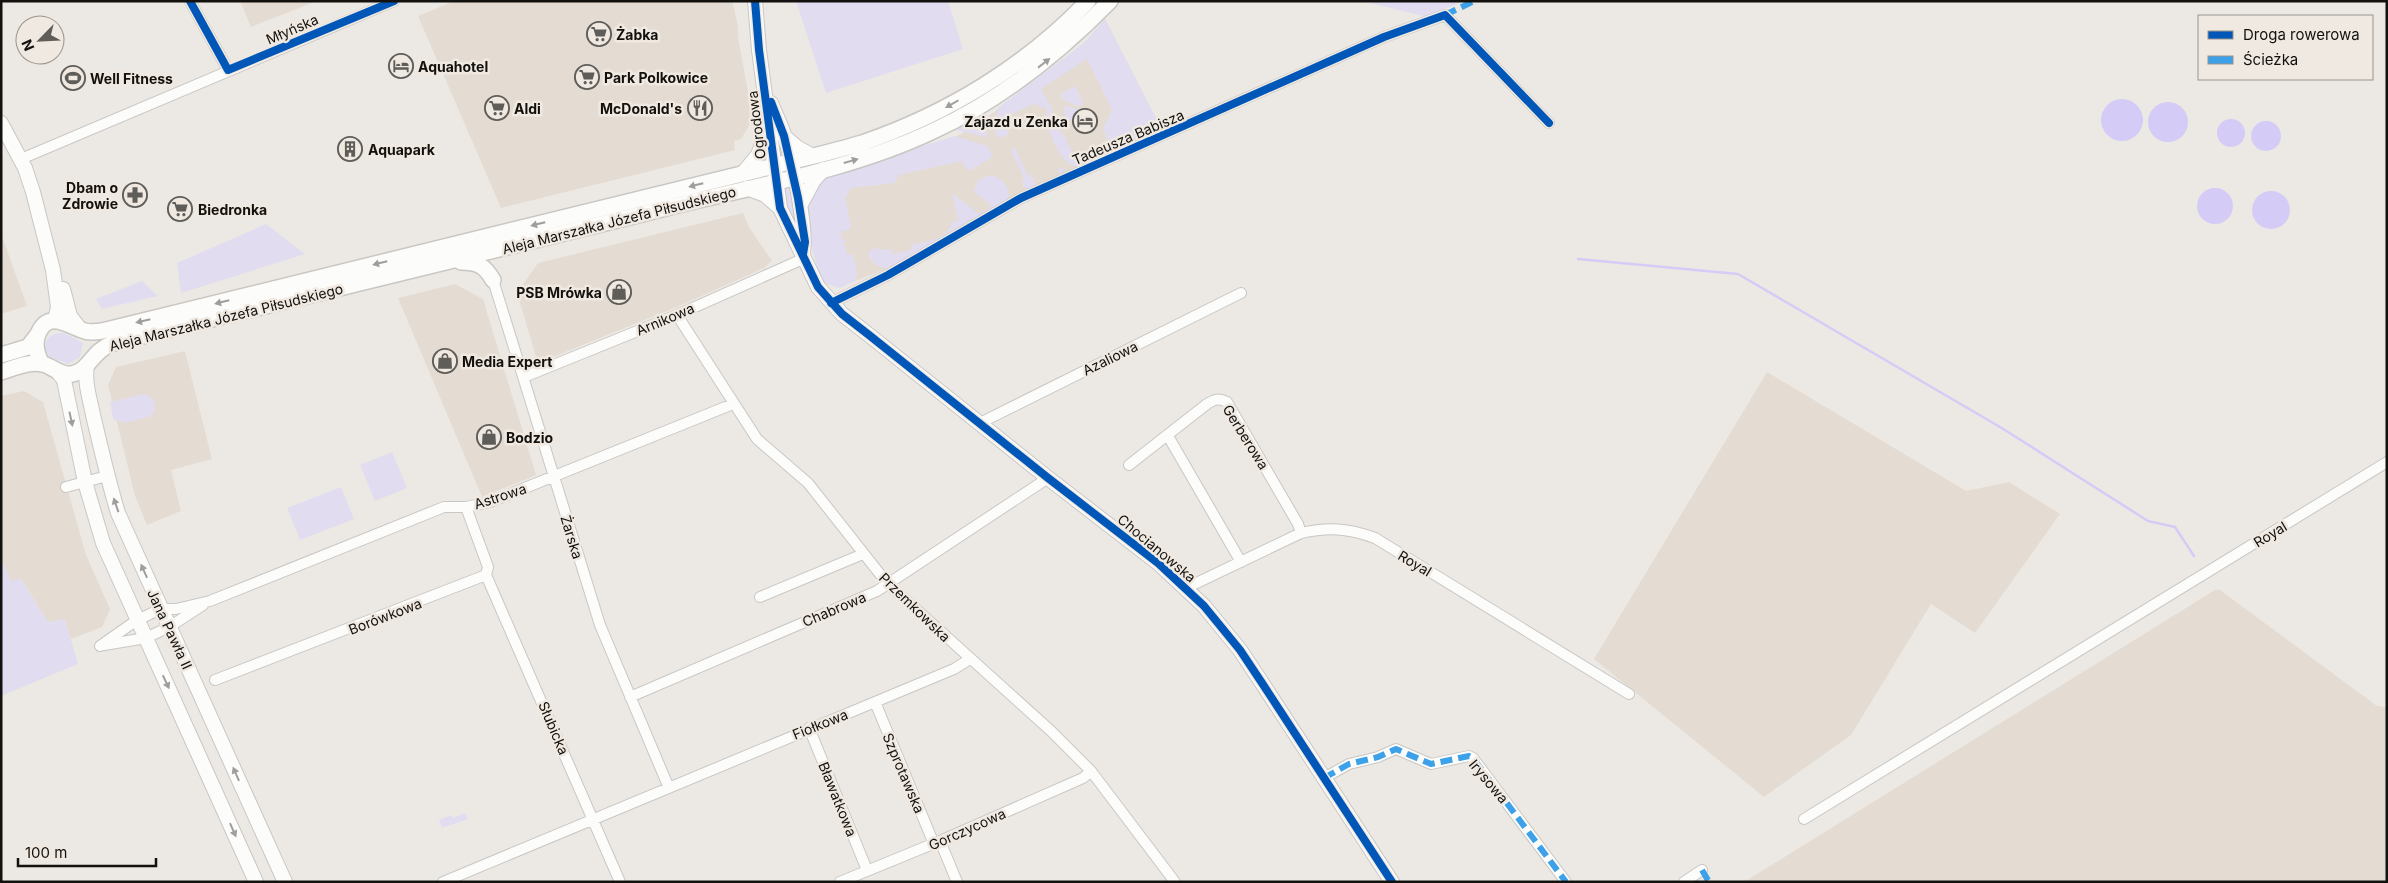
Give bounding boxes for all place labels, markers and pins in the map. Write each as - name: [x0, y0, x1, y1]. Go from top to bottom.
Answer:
- supermarket icon: Żabka: [586, 21, 612, 47]
- place label: Żabka: [616, 25, 659, 43]
- hotel icon: Aquahotel: [388, 53, 414, 79]
- place label: Aquahotel: [418, 58, 488, 75]
- supermarket icon: Park Polkowice: [574, 64, 600, 90]
- sports icon: Well Fitness: [60, 65, 86, 91]
- place label: Park Polkowice: [604, 69, 708, 86]
- place label: Well Fitness: [90, 70, 173, 87]
- supermarket icon: Aldi: [484, 95, 510, 121]
- restaurant icon: McDonald's: [687, 95, 713, 121]
- place label: Aldi: [514, 100, 541, 117]
- place label: McDonald's: [600, 100, 682, 117]
- hotel icon: Zajazd u Zenka: [1072, 108, 1098, 134]
- place label: Zajazd u Zenka: [964, 113, 1068, 130]
- building icon: Aquapark: [337, 136, 363, 162]
- place label: Aquapark: [368, 141, 436, 158]
- place label: Dbam o Zdrowie: [62, 179, 118, 212]
- pharmacy icon: Dbam o Zdrowie: [122, 182, 148, 208]
- supermarket icon: Biedronka: [167, 196, 193, 222]
- place label: Biedronka: [198, 201, 267, 218]
- shop icon: PSB Mrówka: [606, 279, 632, 305]
- place label: PSB Mrówka: [516, 284, 602, 301]
- shop icon: Media Expert: [432, 348, 458, 374]
- place label: Media Expert: [462, 353, 552, 370]
- shop icon: Bodzio: [476, 424, 502, 450]
- place label: Bodzio: [506, 429, 553, 446]

